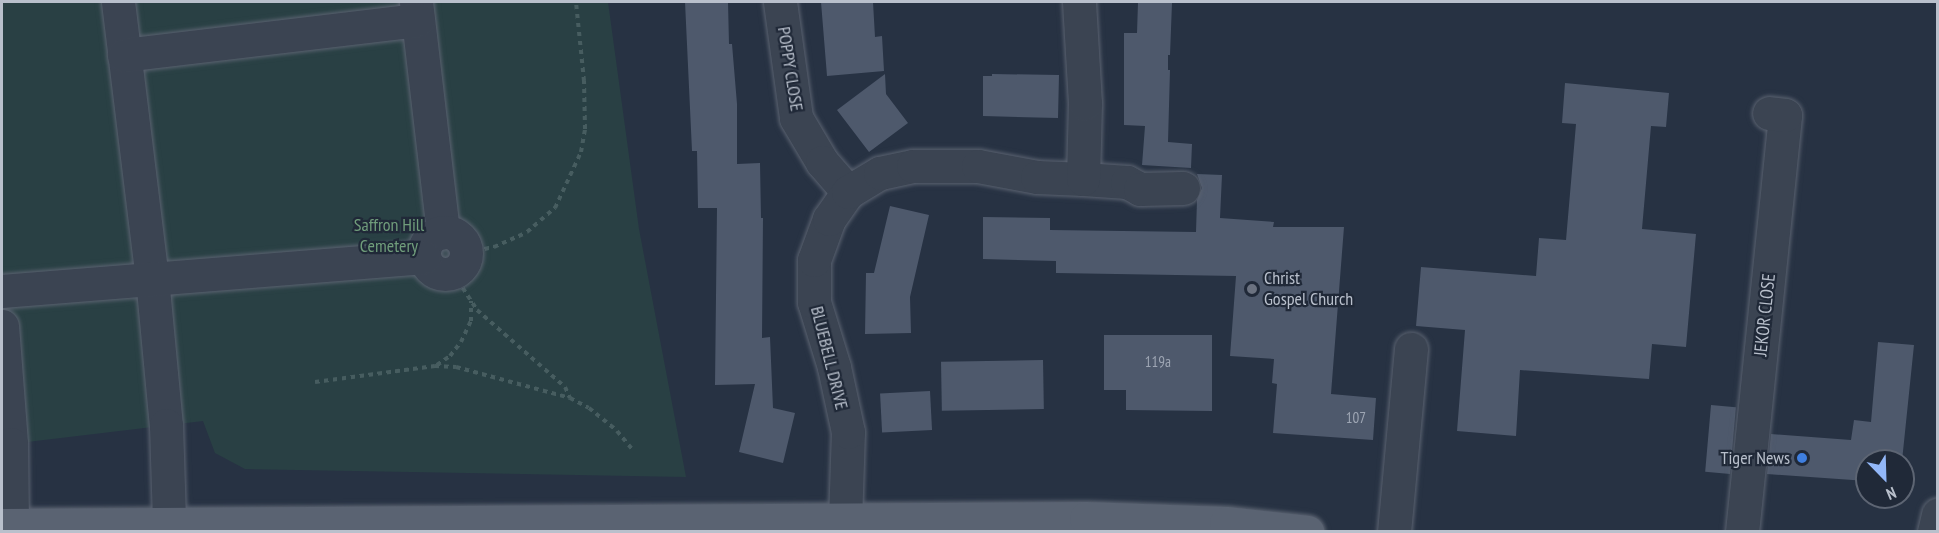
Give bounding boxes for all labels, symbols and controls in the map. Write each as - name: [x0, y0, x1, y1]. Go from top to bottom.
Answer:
- street label: POPPY CLOSE: [773, 25, 807, 113]
- park label: Saffron Hill Cemetery: [354, 215, 424, 258]
- place label: Christ Gospel Church: [1264, 268, 1353, 310]
- street label: JEKOR CLOSE: [1750, 273, 1780, 357]
- marker: Christ Gospel Church: [1245, 282, 1259, 296]
- street label: BLUEBELL DRIVE: [806, 304, 852, 412]
- house number: 119a: [1145, 353, 1171, 371]
- house number: 107: [1346, 409, 1366, 427]
- place label: Tiger News: [1720, 447, 1790, 469]
- north arrow: [1855, 449, 1915, 509]
- marker: Tiger News: [1795, 451, 1809, 465]
- text: N: [1883, 483, 1899, 505]

